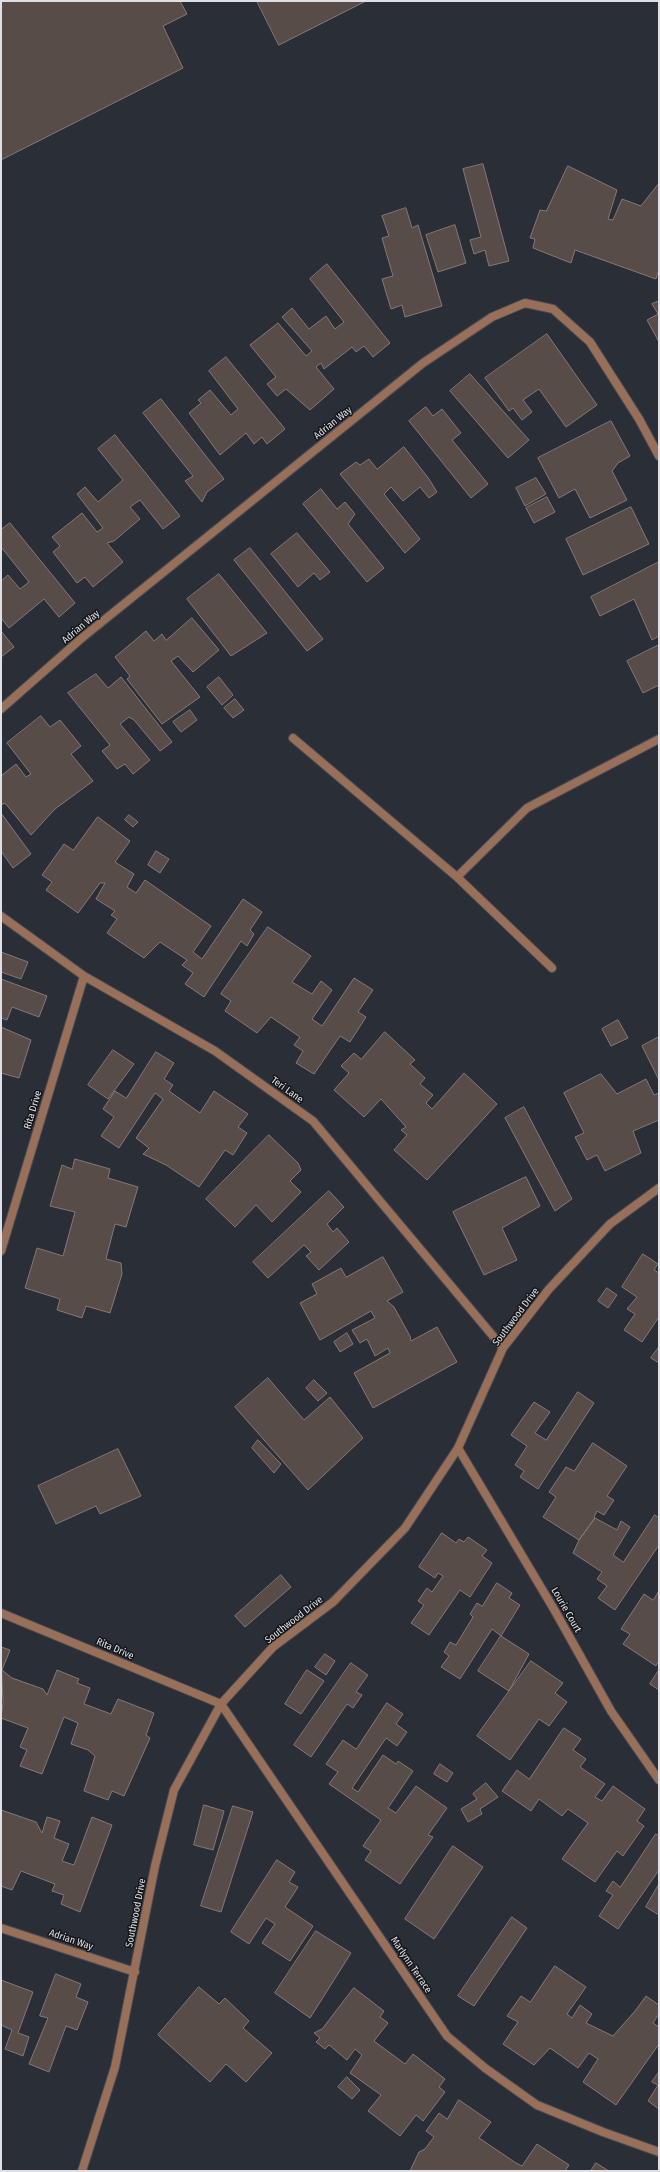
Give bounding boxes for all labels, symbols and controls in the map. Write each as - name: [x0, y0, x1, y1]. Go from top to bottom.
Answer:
- street label: Adrian Way: [312, 404, 354, 442]
- street label: Adrian Way: [60, 608, 102, 646]
- street label: Teri Lane: [269, 1074, 305, 1106]
- street label: Rita Drive: [21, 1089, 45, 1131]
- street label: Southwood Drive: [490, 1285, 542, 1349]
- street label: Lourie Court: [548, 1585, 584, 1635]
- street label: Southwood Drive: [263, 1594, 325, 1646]
- street label: Rita Drive: [94, 1636, 136, 1662]
- street label: Southwood Drive: [123, 1878, 149, 1948]
- street label: Adrian Way: [48, 1927, 94, 1953]
- street label: Marlynn Terrace: [388, 1935, 434, 1995]

